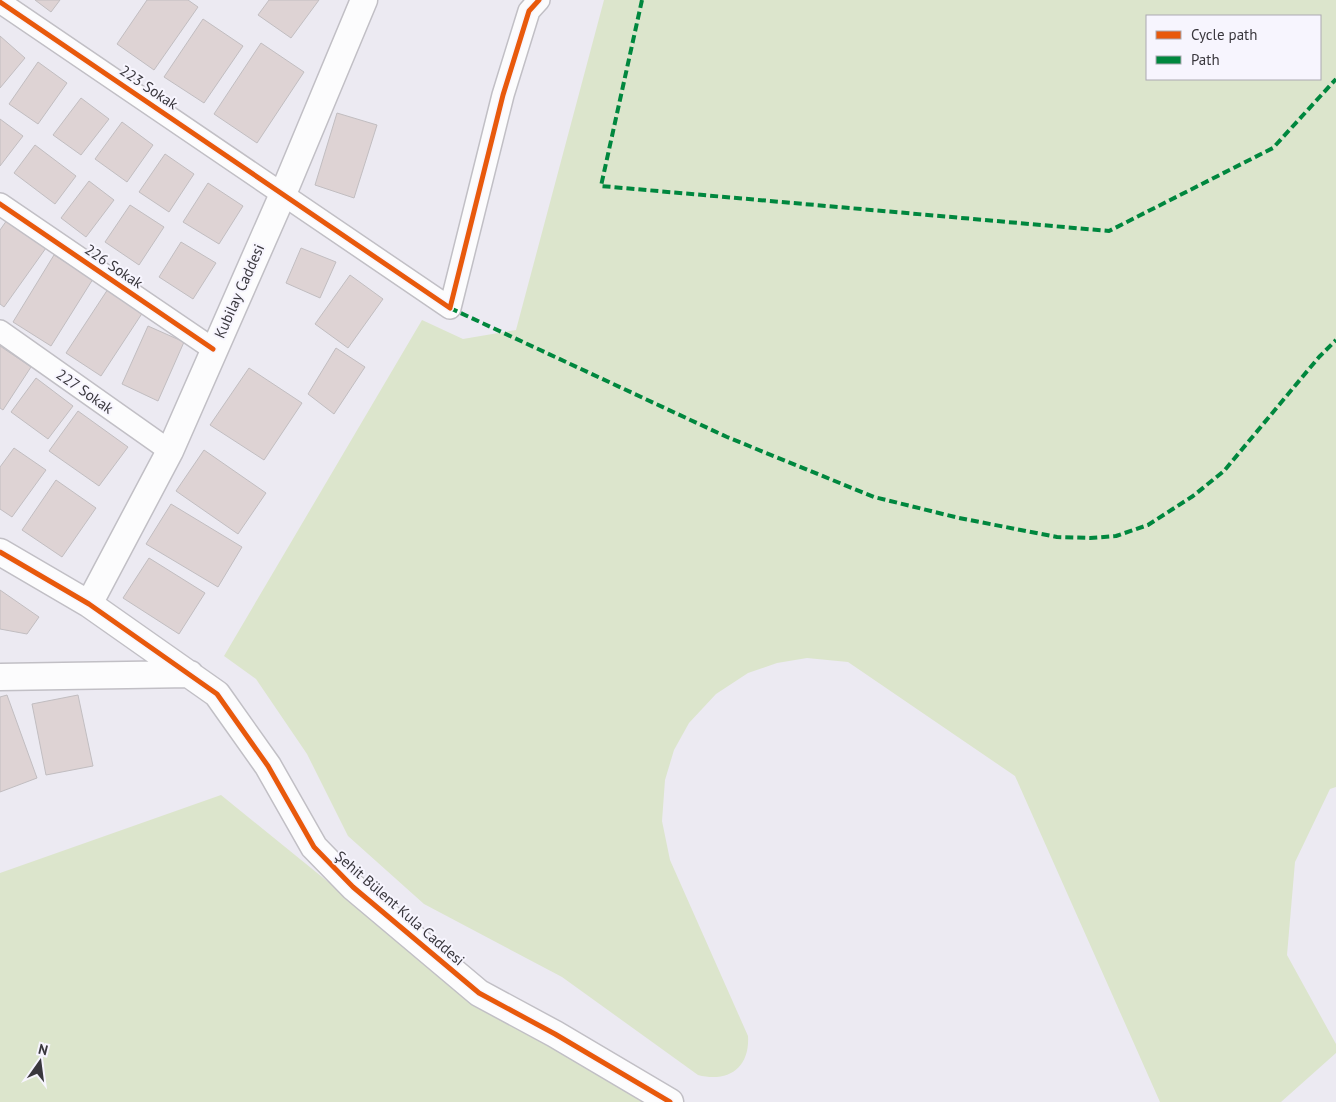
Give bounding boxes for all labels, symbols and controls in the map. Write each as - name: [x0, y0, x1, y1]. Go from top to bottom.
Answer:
- legend: [1146, 15, 1321, 80]
- text: Cycle path: [1191, 25, 1257, 44]
- text: Path: [1191, 50, 1220, 69]
- street label: 223 Sokak: [116, 61, 182, 114]
- street label: 226 Sokak: [81, 240, 147, 293]
- street label: Kubilay Caddesi: [210, 241, 268, 341]
- street label: 227 Sokak: [53, 364, 118, 418]
- street label: Şehit Bülent Kula Caddesi: [331, 847, 469, 969]
- north arrow: [15, 1037, 65, 1087]
- text: N: [37, 1040, 50, 1059]

